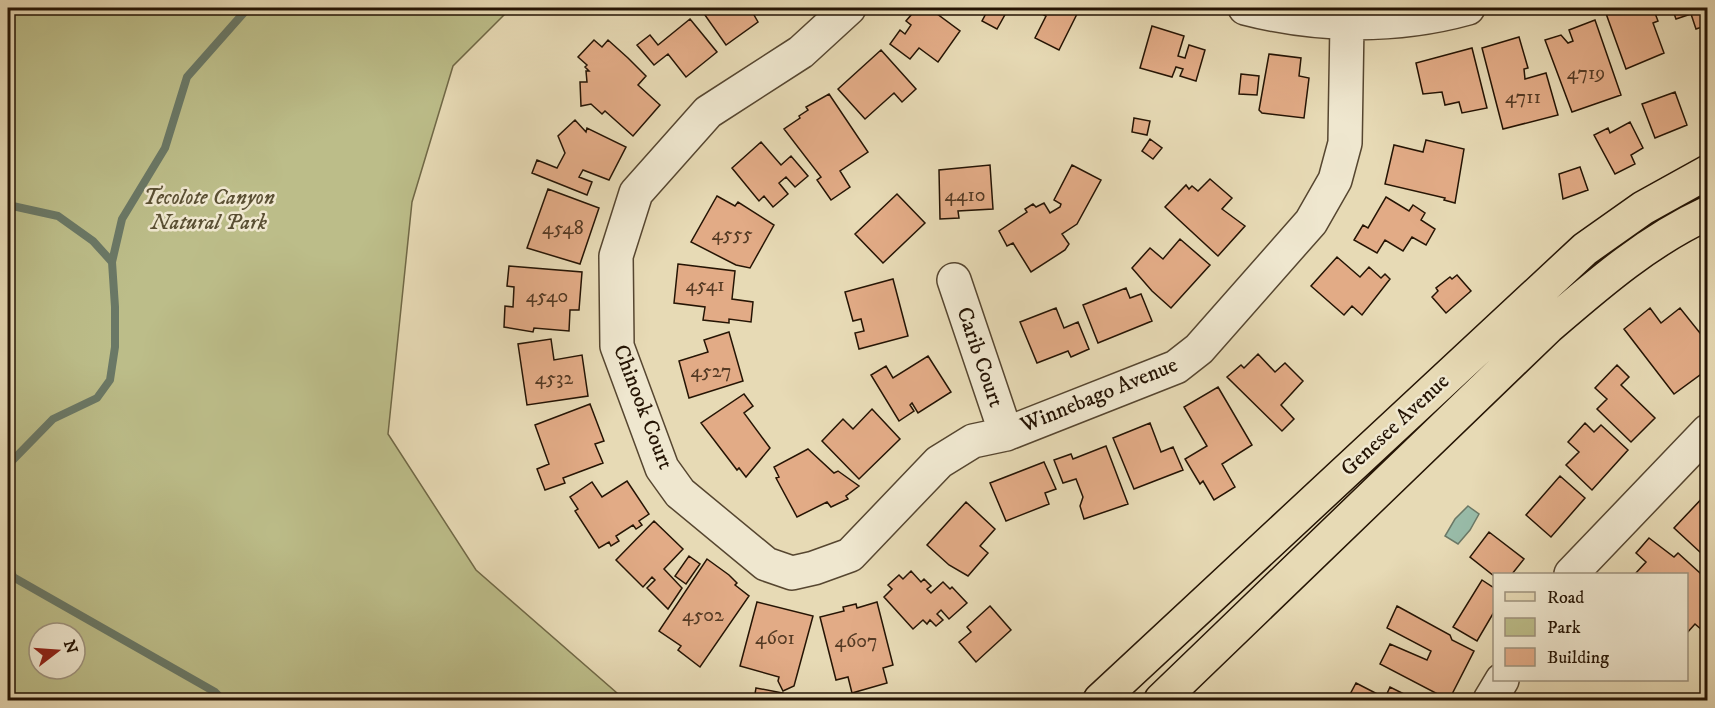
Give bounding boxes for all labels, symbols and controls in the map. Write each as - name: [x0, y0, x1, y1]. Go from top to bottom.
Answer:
- house number: 4719: [1567, 61, 1605, 86]
- house number: 4711: [1505, 85, 1541, 110]
- house number: 4410: [944, 183, 986, 208]
- park label: Tecolote Canyon Natural Park: [143, 184, 275, 236]
- house number: 4548: [542, 216, 584, 241]
- house number: 4555: [711, 222, 753, 247]
- house number: 4541: [685, 273, 725, 298]
- house number: 4540: [526, 284, 568, 309]
- street label: Carib Court: [950, 303, 1010, 411]
- street label: Chinook Court: [607, 341, 679, 473]
- street label: Winnebago Avenue: [1016, 351, 1181, 439]
- house number: 4527: [690, 359, 732, 384]
- house number: 4532: [535, 366, 573, 391]
- street label: Genesee Avenue: [1335, 368, 1455, 482]
- legend: [1493, 573, 1688, 681]
- text: Road: [1547, 587, 1584, 609]
- house number: 4502: [682, 603, 724, 628]
- text: Park: [1547, 617, 1581, 639]
- north arrow: [27, 621, 87, 681]
- house number: 4601: [755, 626, 795, 651]
- house number: 4607: [834, 629, 878, 654]
- text: N: [59, 638, 82, 656]
- text: Building: [1547, 647, 1609, 669]

